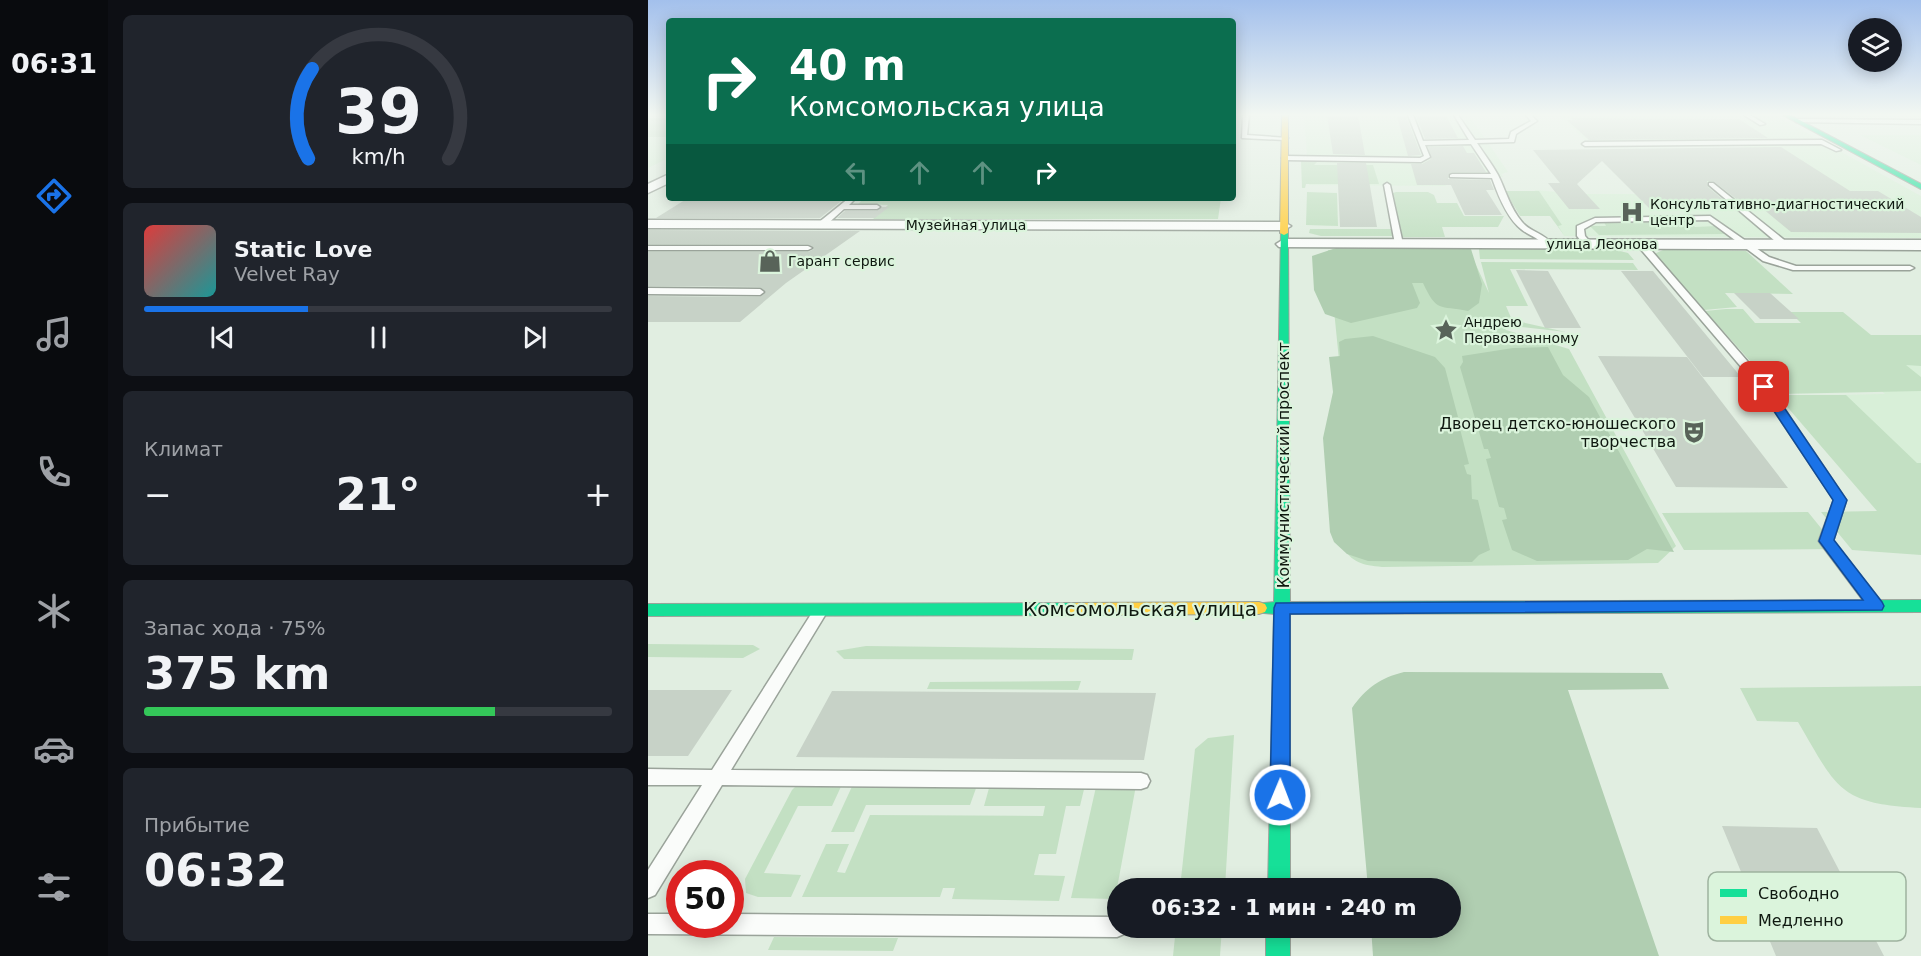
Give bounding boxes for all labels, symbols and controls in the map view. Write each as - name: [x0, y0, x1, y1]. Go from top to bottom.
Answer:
- map controls: [1848, 18, 1902, 72]
- button: layers: [1848, 18, 1902, 72]
- text: 40 m: [789, 41, 906, 90]
- icon: right: [690, 42, 768, 120]
- text: 06:31: [11, 48, 97, 79]
- text: 39: [335, 75, 421, 148]
- text: Комсомольская улица: [789, 91, 1105, 122]
- text: km/h: [351, 144, 405, 169]
- icon: left: [840, 156, 873, 189]
- icon: ahead: [903, 156, 936, 189]
- icon: ahead: [966, 156, 999, 189]
- icon: right: [1029, 156, 1062, 189]
- icon: directions: [33, 175, 75, 217]
- place label: Консультативно-диагностический центр: [1650, 196, 1904, 228]
- hospital icon: Консультативно-диагностический центр: [1619, 199, 1645, 225]
- street label: Музейная улица: [906, 217, 1026, 233]
- street label: улица Леонова: [1546, 236, 1658, 252]
- text: Static Love: [234, 237, 372, 262]
- shop icon: Гарант сервис: [757, 248, 783, 274]
- place label: Гарант сервис: [788, 253, 895, 269]
- text: Velvet Ray: [234, 262, 340, 286]
- icon: music: [33, 313, 75, 355]
- place label: Андрею Первозванному: [1464, 314, 1579, 346]
- place icon: Андрею Первозванному: [1433, 317, 1459, 343]
- icon: previous: [206, 321, 239, 354]
- icon: pause: [362, 321, 395, 354]
- icon: next: [518, 321, 551, 354]
- street label: Коммунистический проспект: [1274, 342, 1293, 588]
- pin: [1738, 361, 1789, 412]
- icon: arrive: [1747, 370, 1780, 403]
- place label: Дворец детско-юношеского творчества: [1439, 414, 1676, 451]
- theatre icon: Дворец детско-юношеского творчества: [1681, 419, 1707, 445]
- text: Климат: [144, 437, 223, 461]
- icon: phone: [33, 451, 75, 493]
- text: 21°: [335, 468, 421, 521]
- text: −: [144, 475, 172, 514]
- text: +: [584, 475, 612, 514]
- icon: climate: [33, 590, 75, 632]
- street label: Комсомольская улица: [1023, 597, 1257, 621]
- text: Запас хода · 75%: [144, 616, 325, 640]
- text: 375 km: [144, 647, 330, 700]
- icon: car: [33, 728, 75, 770]
- position arrow: [1248, 763, 1312, 827]
- text: Прибытие: [144, 813, 250, 837]
- text: 06:32: [144, 844, 287, 897]
- speed limit sign: 50: [666, 860, 744, 938]
- icon: filters: [33, 866, 75, 908]
- legend: [1708, 872, 1906, 941]
- text: Свободно: [1758, 884, 1839, 903]
- text: 06:32 · 1 мин · 240 m: [1151, 895, 1417, 920]
- text: Медленно: [1758, 911, 1844, 930]

